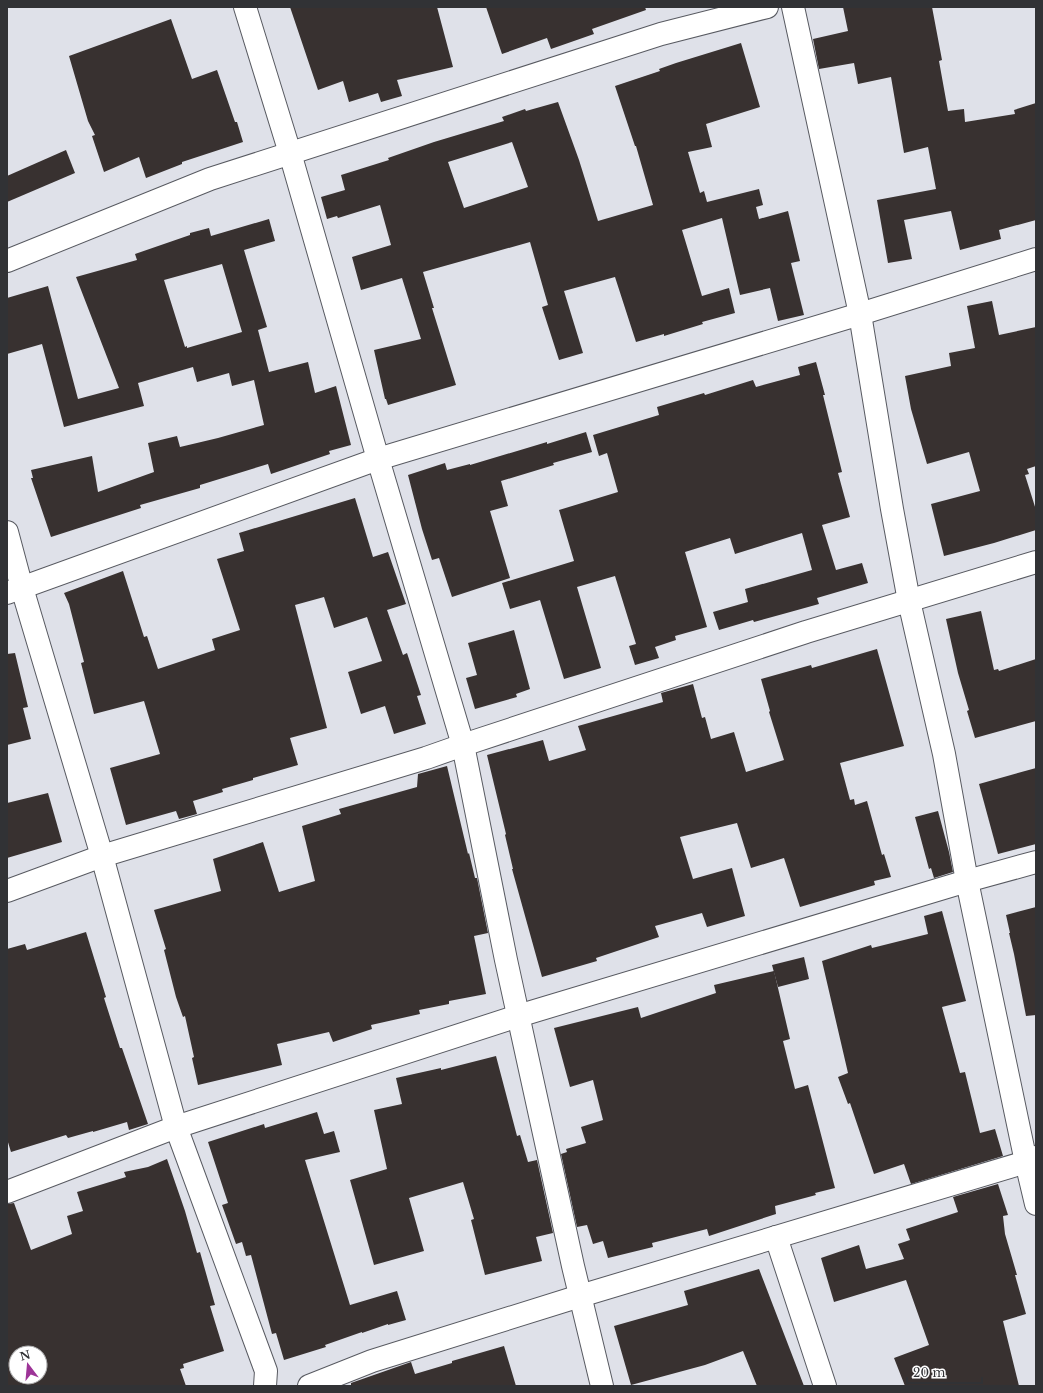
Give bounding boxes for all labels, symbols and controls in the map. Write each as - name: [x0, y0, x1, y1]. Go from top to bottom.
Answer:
- north arrow: [8, 1345, 48, 1385]
- text: N: [18, 1347, 33, 1364]
- scale bar: [907, 1359, 982, 1385]
- text: 20 m: [913, 1365, 945, 1380]

